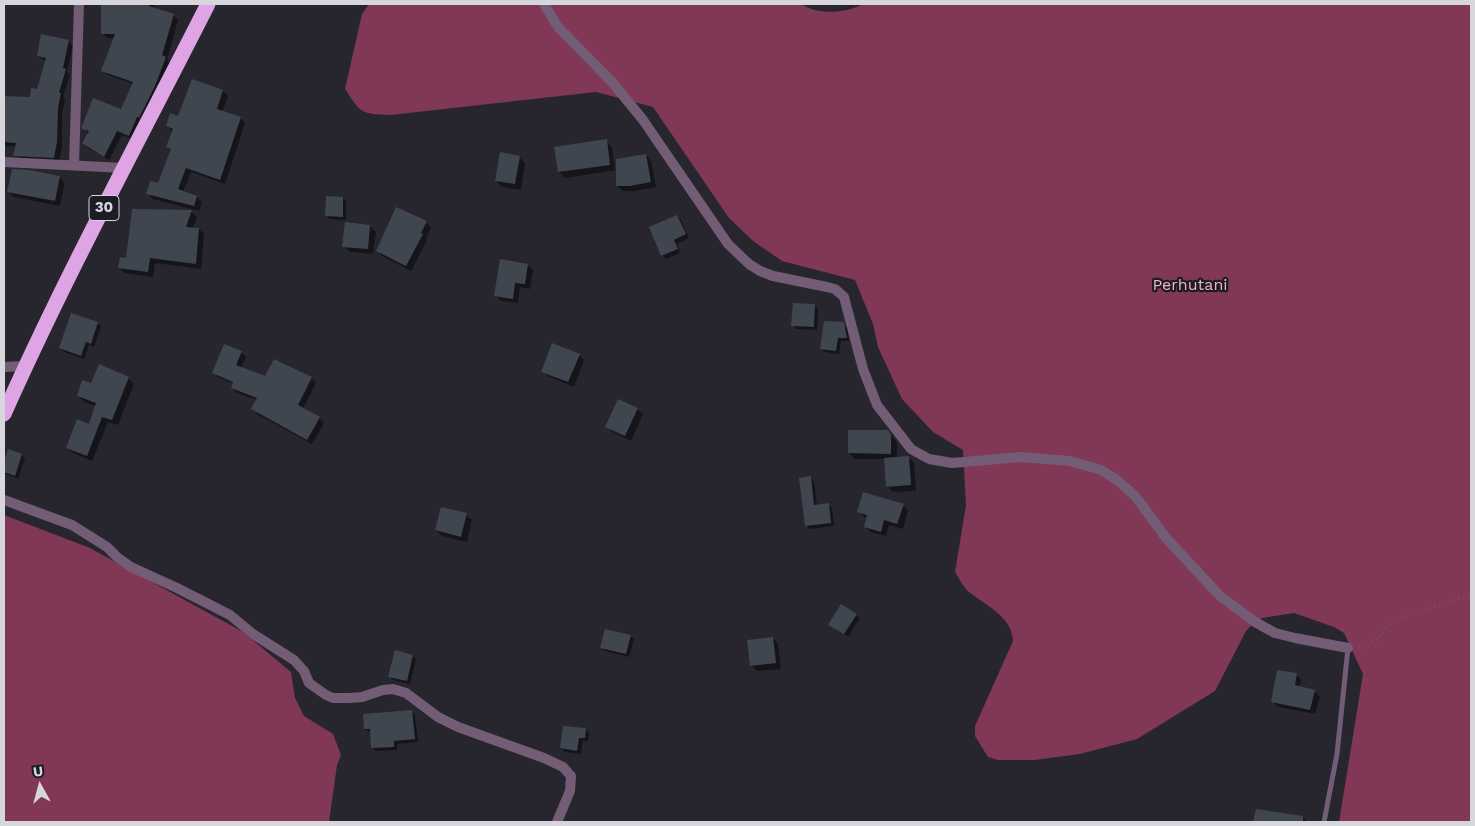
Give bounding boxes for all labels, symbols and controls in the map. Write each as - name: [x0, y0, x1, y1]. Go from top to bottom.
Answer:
- road number: 30: [89, 196, 119, 220]
- park label: Perhutani: [1152, 275, 1228, 295]
- north arrow: [15, 761, 65, 811]
- text: U: [32, 763, 44, 780]

